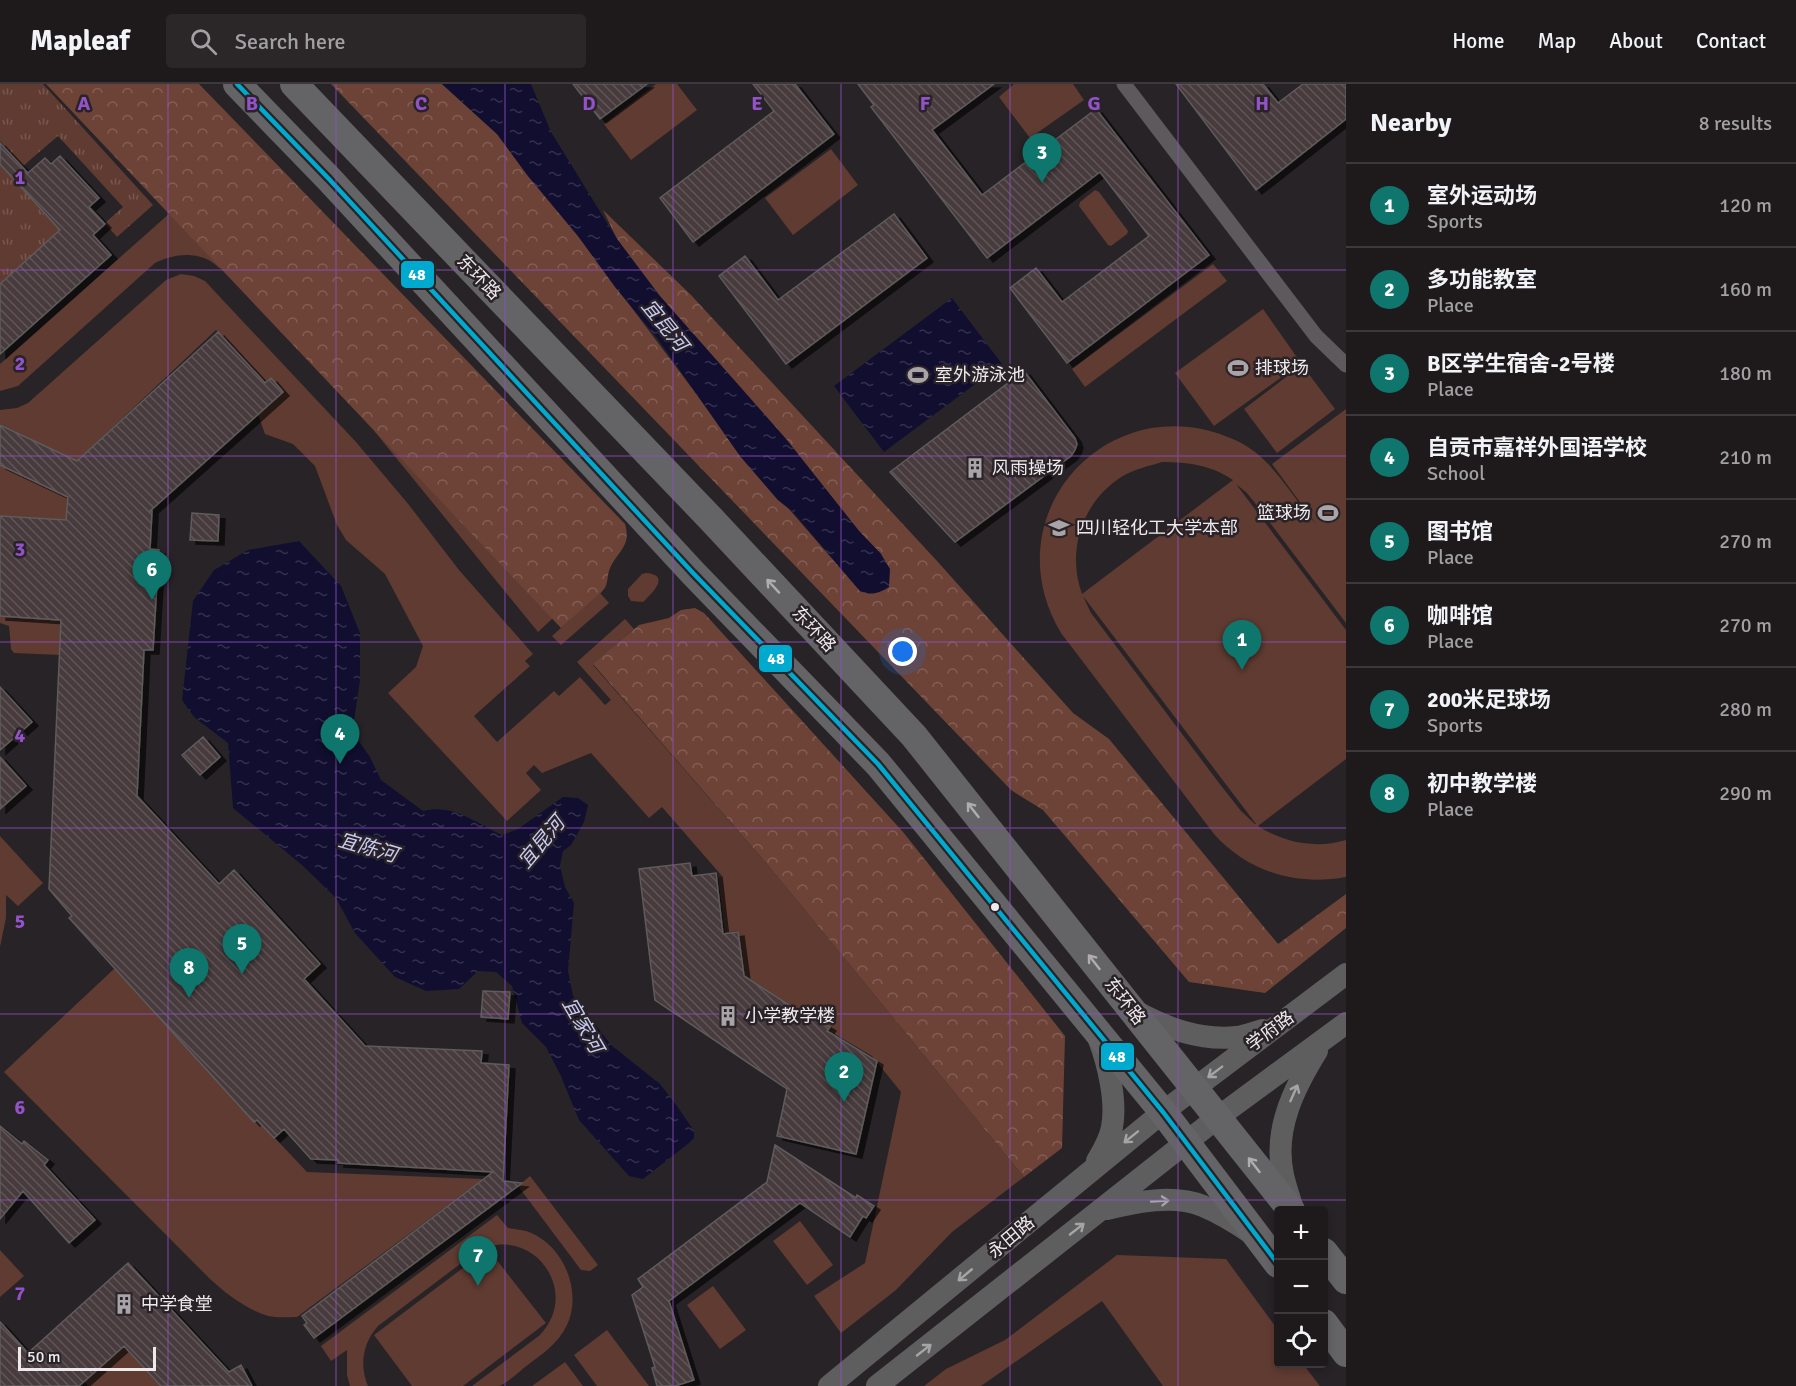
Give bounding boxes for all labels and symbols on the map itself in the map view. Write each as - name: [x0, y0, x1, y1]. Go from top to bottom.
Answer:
- text: A: [78, 91, 91, 116]
- text: B: [246, 91, 258, 116]
- text: C: [415, 91, 427, 116]
- text: D: [582, 91, 596, 116]
- text: E: [751, 91, 763, 116]
- text: F: [920, 91, 931, 116]
- text: G: [1087, 91, 1101, 116]
- text: H: [1255, 91, 1269, 116]
- pin: 3: [1022, 134, 1062, 183]
- text: 1: [15, 165, 26, 190]
- street label: 东环路: [452, 250, 506, 304]
- line badge: 48: [400, 260, 435, 289]
- text: 48: [408, 265, 426, 285]
- water label: 宜昆河: [636, 294, 696, 360]
- text: 2: [15, 351, 25, 376]
- sports icon: 排球场: [1226, 356, 1250, 380]
- place label: 排球场: [1255, 357, 1309, 379]
- sports icon: 室外游泳池: [906, 363, 930, 387]
- place label: 室外游泳池: [935, 364, 1025, 386]
- building icon: 风雨操场: [963, 456, 987, 480]
- place label: 风雨操场: [992, 457, 1064, 479]
- sports icon: 篮球场: [1316, 501, 1340, 525]
- place label: 篮球场: [1257, 502, 1311, 524]
- school or university icon: 四川轻化工大学本部: [1047, 516, 1071, 540]
- place label: 四川轻化工大学本部: [1076, 517, 1238, 539]
- text: 3: [15, 537, 25, 562]
- pin: 6: [132, 550, 172, 600]
- one-way arrow: [766, 578, 781, 593]
- street label: 东环路: [788, 602, 840, 656]
- pin: 1: [1222, 620, 1262, 670]
- your location: [888, 637, 917, 666]
- line badge: 48: [758, 644, 793, 673]
- text: 48: [767, 649, 785, 669]
- pin: 4: [320, 714, 360, 764]
- text: 4: [15, 723, 26, 748]
- one-way arrow: [966, 802, 979, 818]
- water label: 宜昆河: [513, 808, 573, 873]
- water label: 宜陈河: [336, 827, 404, 869]
- unlabelled marker: [989, 901, 1001, 913]
- text: 5: [15, 909, 25, 934]
- pin: 5: [222, 924, 262, 974]
- pin: 8: [170, 948, 208, 998]
- one-way arrow: [1087, 955, 1100, 971]
- street label: 东环路: [1100, 973, 1150, 1029]
- water label: 宜家河: [557, 993, 610, 1061]
- building icon: 小学教学楼: [716, 1004, 740, 1028]
- place label: 小学教学楼: [745, 1005, 835, 1027]
- street label: 学府路: [1242, 1006, 1298, 1056]
- line badge: 48: [1100, 1042, 1135, 1071]
- text: 48: [1108, 1047, 1126, 1067]
- pin: 2: [824, 1052, 864, 1102]
- one-way arrow: [1207, 1065, 1223, 1078]
- one-way arrow: [1288, 1084, 1300, 1102]
- text: 6: [15, 1095, 26, 1120]
- one-way arrow: [1123, 1131, 1139, 1144]
- one-way arrow: [1248, 1157, 1261, 1173]
- one-way arrow: [1150, 1195, 1170, 1206]
- street label: 永田路: [983, 1211, 1039, 1263]
- one-way arrow: [1069, 1223, 1085, 1236]
- pin: 7: [458, 1236, 498, 1286]
- one-way arrow: [958, 1268, 973, 1282]
- text: 7: [15, 1281, 26, 1306]
- building icon: 中学食堂: [112, 1292, 136, 1316]
- place label: 中学食堂: [141, 1293, 213, 1315]
- one-way arrow: [915, 1343, 931, 1356]
- scale bar: [18, 1344, 156, 1372]

